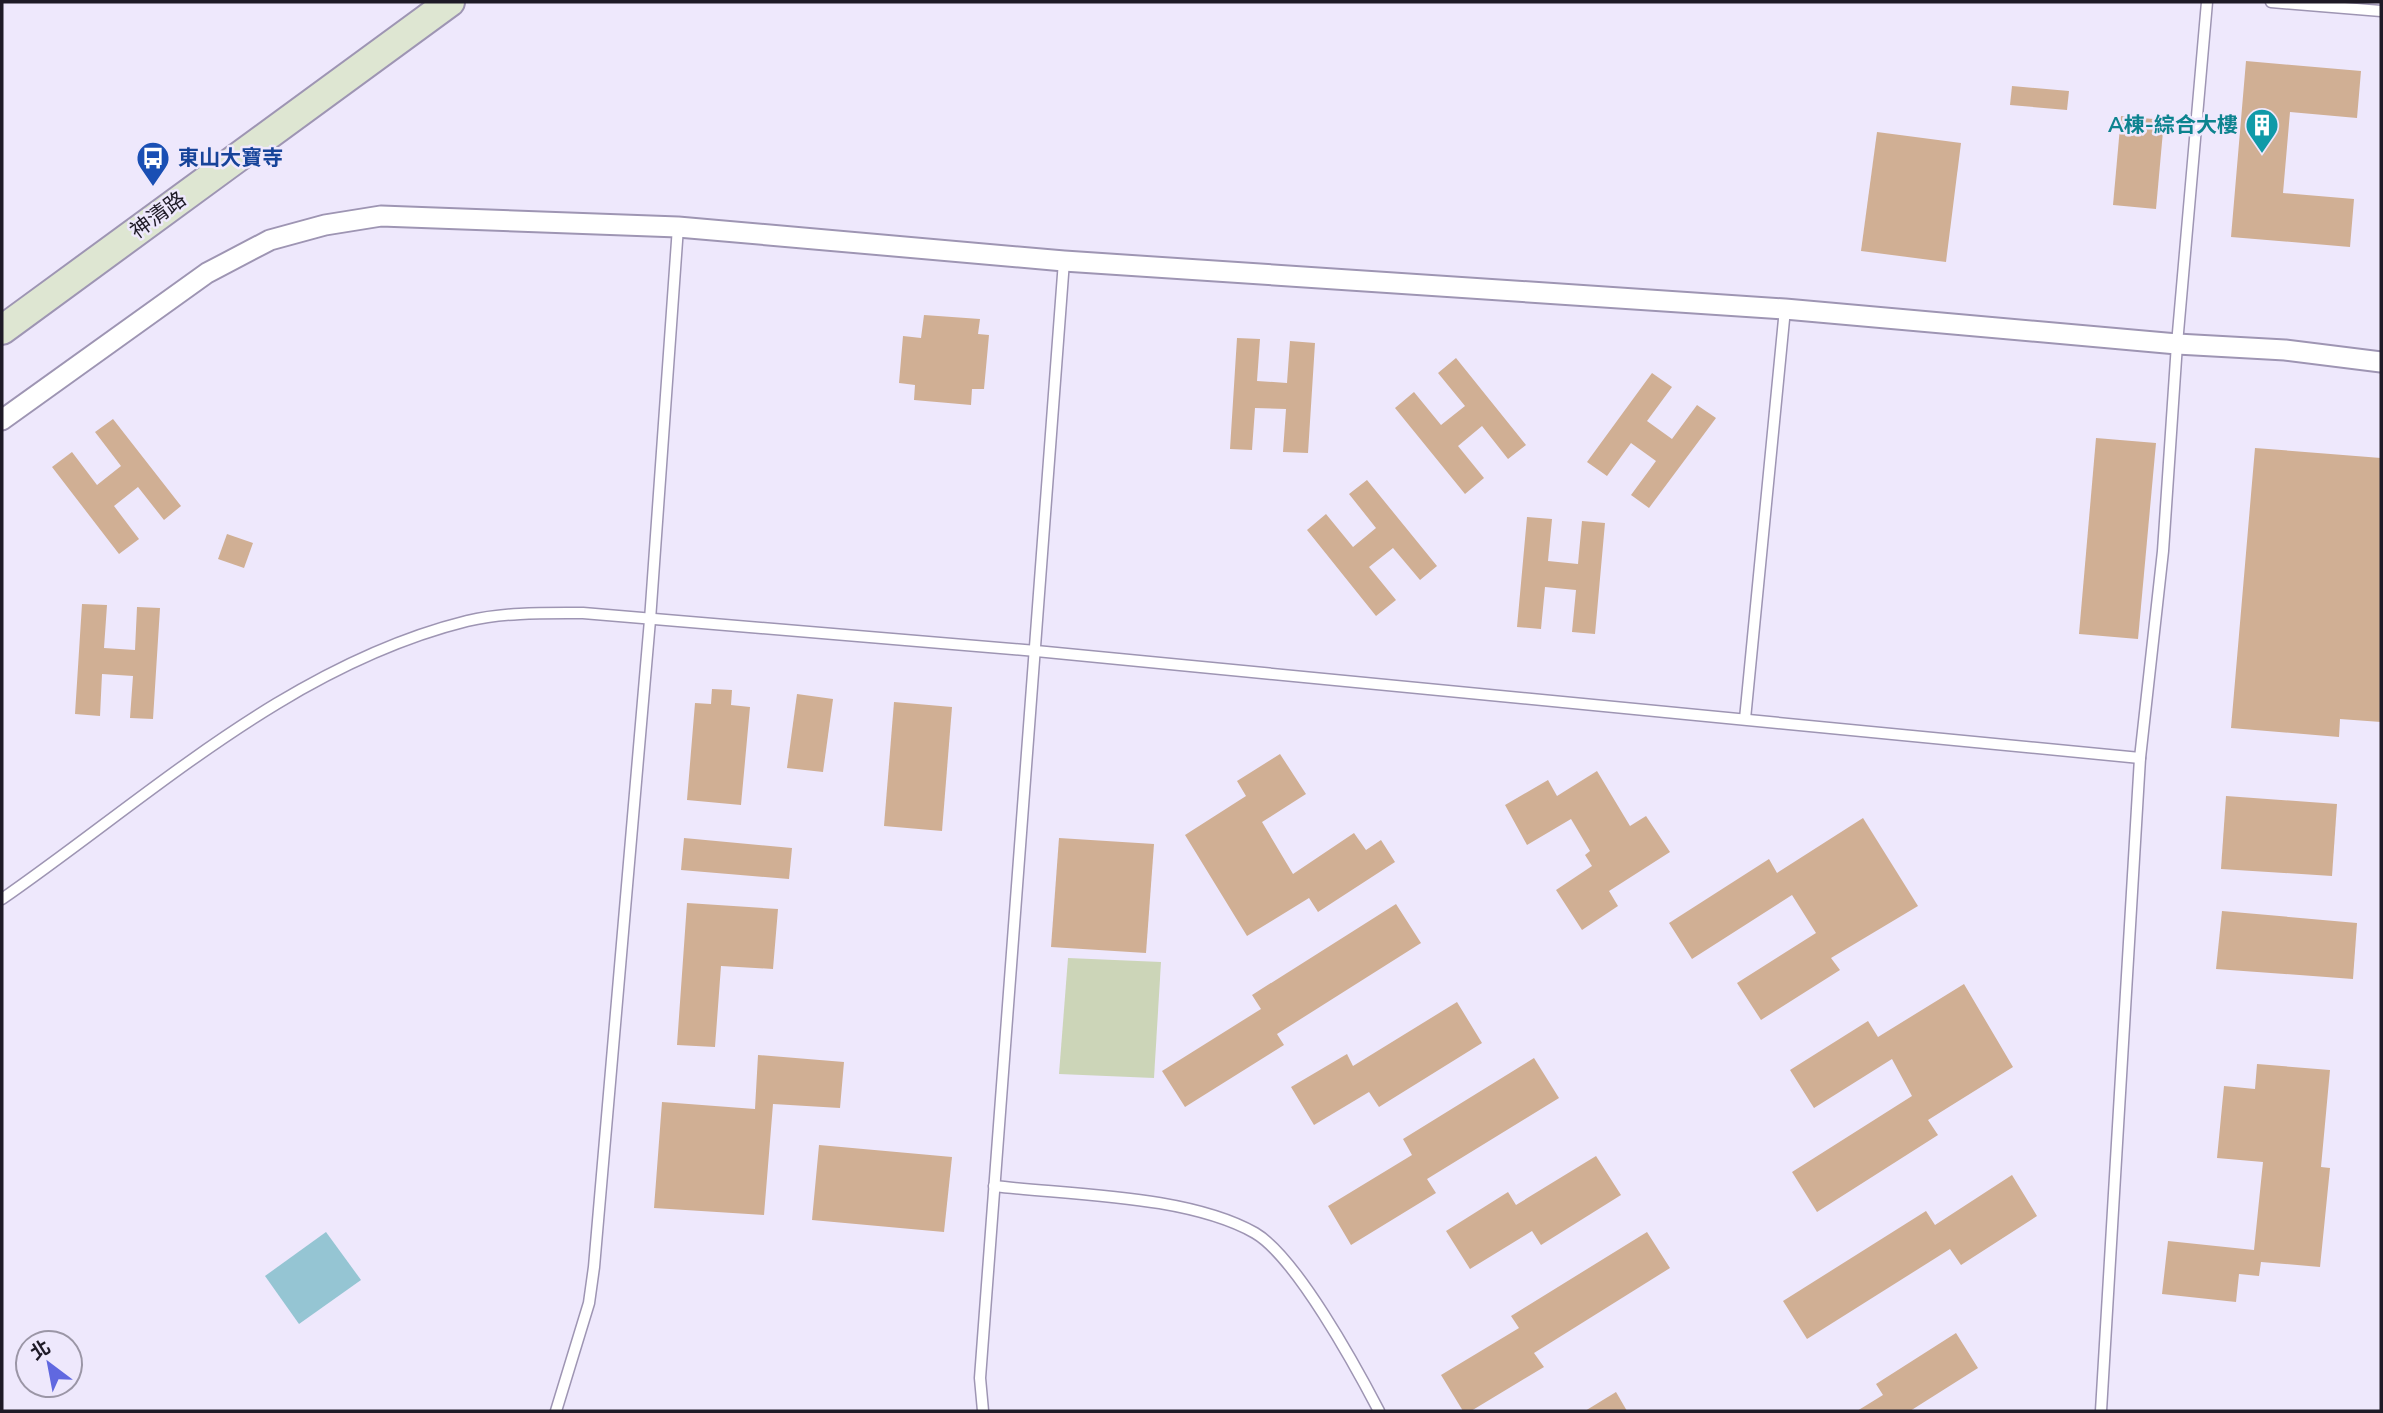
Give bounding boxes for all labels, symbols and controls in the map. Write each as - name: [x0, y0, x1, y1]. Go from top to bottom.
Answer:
- building icon: A棟-綜合大樓: [2243, 106, 2281, 155]
- place label: A棟-綜合大樓: [2108, 111, 2238, 137]
- bus stop icon: 東山大寶寺: [134, 139, 172, 188]
- place label: 東山大寶寺: [178, 144, 283, 170]
- street label: 神清路: [124, 185, 191, 243]
- north arrow: [14, 1329, 84, 1399]
- text: 北: [26, 1334, 54, 1365]

